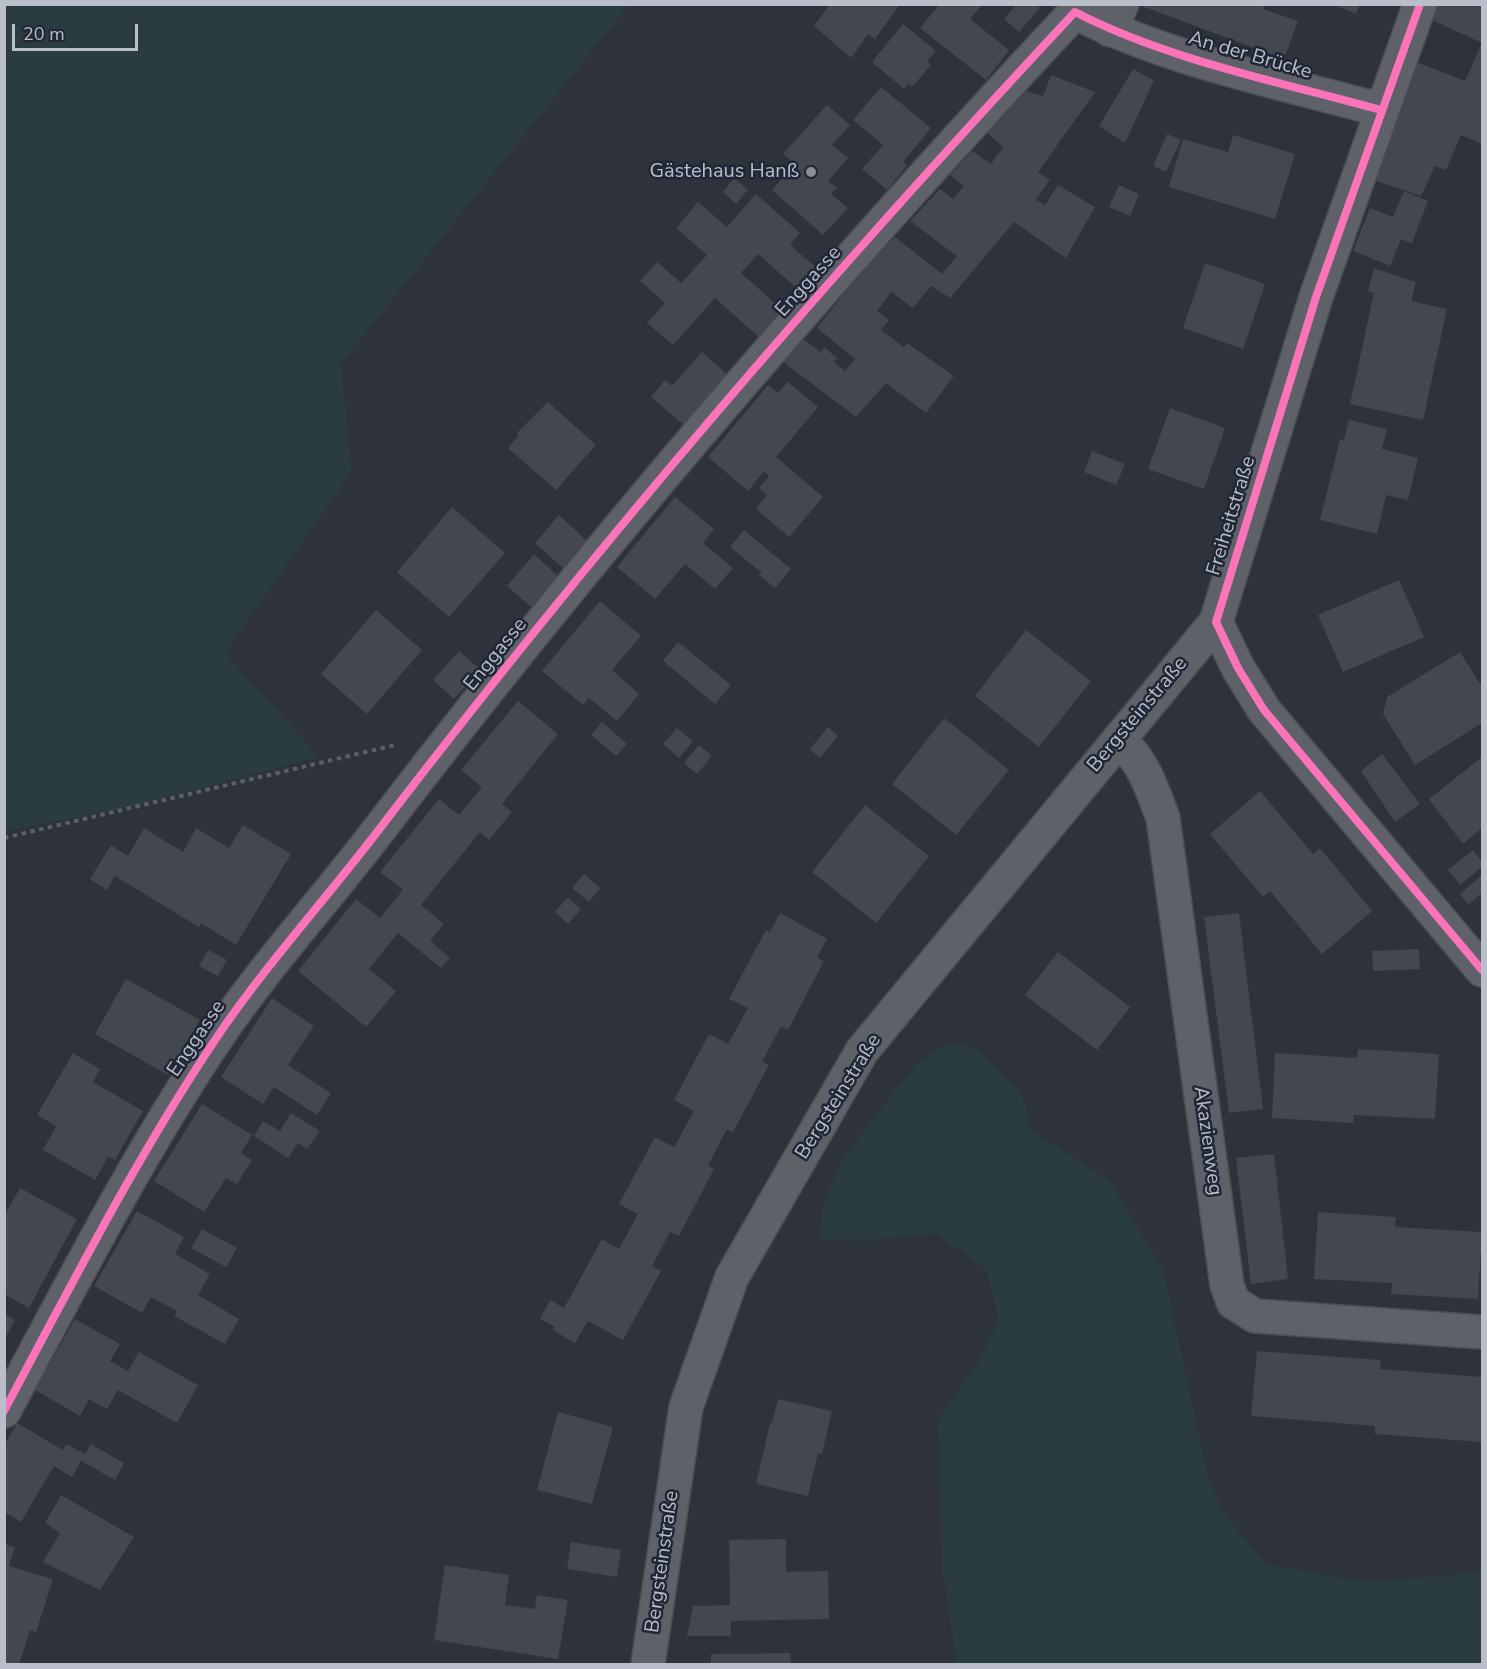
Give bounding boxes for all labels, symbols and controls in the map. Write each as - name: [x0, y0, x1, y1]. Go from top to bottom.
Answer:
- scale bar: [15, 12, 141, 50]
- text: 20 m: [23, 22, 65, 46]
- street label: An der Brücke: [1186, 27, 1314, 85]
- place label: Gästehaus Hanß: [649, 160, 799, 184]
- marker: Gästehaus Hanß: [804, 165, 818, 179]
- street label: Enggasse: [771, 242, 847, 322]
- street label: Freiheitstraße: [1202, 453, 1262, 579]
- street label: Enggasse: [459, 614, 533, 696]
- street label: Bergsteinstraße: [1083, 652, 1193, 778]
- street label: Enggasse: [163, 996, 231, 1082]
- street label: Bergsteinstraße: [791, 1030, 887, 1164]
- street label: Akazienweg: [1187, 1085, 1227, 1197]
- street label: Bergsteinstraße: [641, 1489, 685, 1635]

